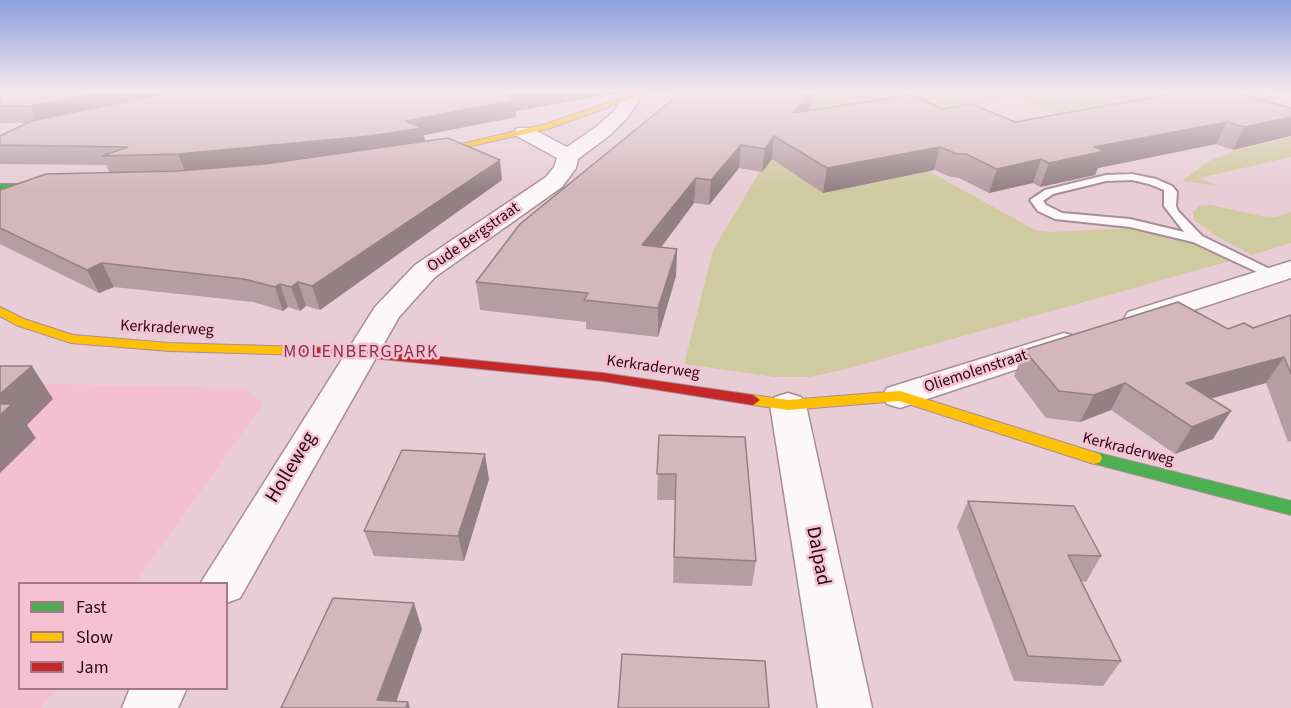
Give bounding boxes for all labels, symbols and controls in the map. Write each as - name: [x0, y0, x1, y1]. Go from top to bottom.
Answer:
- street label: Oude Bergstraat: [424, 199, 524, 277]
- street label: Kerkraderweg: [120, 317, 214, 341]
- district label: MOLENBERGPARK: [283, 342, 439, 364]
- street label: Oliemolenstraat: [922, 346, 1030, 398]
- street label: Kerkraderweg: [605, 352, 701, 384]
- street label: Holleweg: [262, 428, 322, 508]
- street label: Kerkraderweg: [1080, 429, 1176, 471]
- street label: Dalpad: [800, 525, 834, 587]
- legend: [18, 582, 228, 690]
- text: Fast: [76, 595, 107, 620]
- text: Slow: [76, 625, 113, 650]
- text: Jam: [76, 655, 109, 680]

